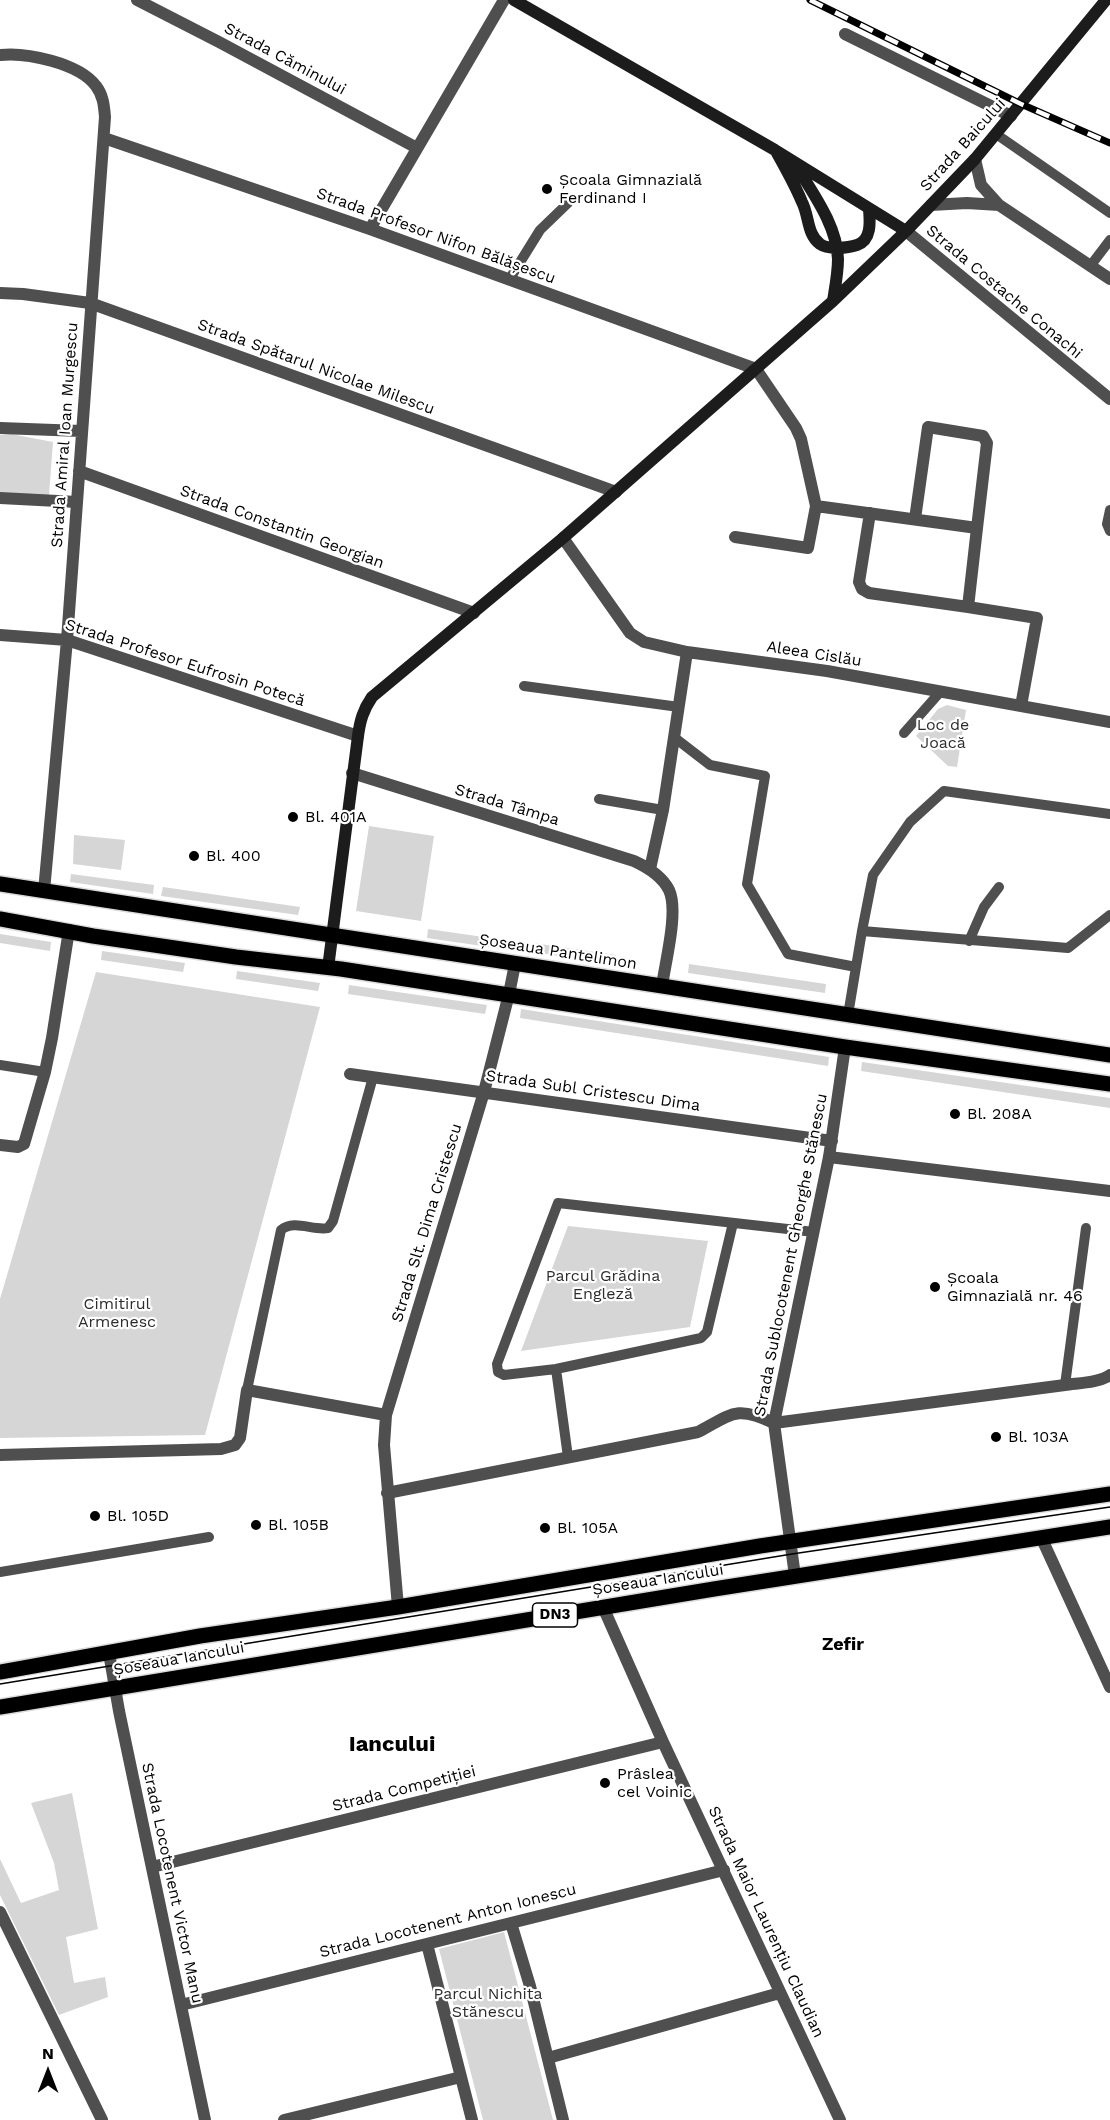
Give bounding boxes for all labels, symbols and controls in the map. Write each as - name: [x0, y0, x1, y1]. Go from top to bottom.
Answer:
- street label: Strada Căminului: [221, 19, 349, 99]
- street label: Strada Baicului: [916, 95, 1010, 195]
- place label: Școala Gimnazială Ferdinand I: [559, 170, 702, 208]
- marker: Școala Gimnazială Ferdinand I: [540, 182, 554, 196]
- street label: Strada Profesor Nifon Bălășescu: [314, 184, 558, 288]
- street label: Strada Costache Conachi: [922, 221, 1086, 363]
- street label: Strada Spătarul Nicolae Milescu: [195, 315, 437, 419]
- street label: Strada Amiral Ioan Murgescu: [48, 322, 82, 548]
- street label: Strada Constantin Georgian: [177, 481, 387, 573]
- street label: Strada Profesor Eufrosin Potecă: [63, 615, 307, 711]
- street label: Aleea Cislău: [765, 637, 863, 671]
- park label: Loc de Joacă: [917, 715, 969, 753]
- street label: Strada Tâmpa: [452, 780, 562, 830]
- place label: Bl. 401A: [305, 807, 367, 827]
- marker: Bl. 401A: [286, 810, 300, 824]
- place label: Bl. 400: [206, 846, 261, 866]
- marker: Bl. 400: [187, 849, 201, 863]
- street label: Șoseaua Pantelimon: [478, 930, 638, 974]
- street label: Strada Subl Cristescu Dima: [485, 1066, 701, 1116]
- street label: Strada Sublocotenent Gheorghe Stănescu: [750, 1092, 832, 1418]
- place label: Bl. 208A: [967, 1104, 1032, 1124]
- marker: Bl. 208A: [948, 1107, 962, 1121]
- street label: Strada Slt. Dima Cristescu: [388, 1121, 466, 1325]
- park label: Parcul Grădina Engleză: [546, 1266, 660, 1304]
- place label: Școala Gimnazială nr. 46: [947, 1268, 1083, 1306]
- marker: Școala Gimnazială nr. 46: [928, 1280, 942, 1294]
- park label: Cimitirul Armenesc: [78, 1294, 156, 1332]
- place label: Bl. 103A: [1008, 1427, 1069, 1447]
- marker: Bl. 103A: [989, 1430, 1003, 1444]
- place label: Bl. 105D: [107, 1506, 169, 1526]
- marker: Bl. 105D: [88, 1509, 102, 1523]
- place label: Bl. 105B: [268, 1515, 329, 1535]
- marker: Bl. 105B: [249, 1518, 263, 1532]
- place label: Bl. 105A: [557, 1518, 618, 1538]
- marker: Bl. 105A: [538, 1521, 552, 1535]
- street label: Șoseaua Iancului: [591, 1560, 725, 1600]
- road number: DN3: [532, 1603, 578, 1627]
- district label: Zefir: [822, 1634, 864, 1656]
- street label: Șoseaua Iancului: [112, 1638, 246, 1680]
- district label: Iancului: [349, 1732, 435, 1758]
- street label: Strada Locotenent Victor Manu: [137, 1761, 207, 2005]
- street label: Strada Competiției: [330, 1762, 478, 1816]
- place label: Prâslea cel Voinic: [617, 1764, 692, 1802]
- marker: Prâslea cel Voinic: [598, 1776, 612, 1790]
- street label: Strada Maior Laurențiu Claudian: [704, 1803, 828, 2041]
- street label: Strada Locotenent Anton Ionescu: [318, 1880, 578, 1962]
- park label: Parcul Nichita Stănescu: [433, 1984, 543, 2022]
- north arrow: [18, 2042, 78, 2102]
- text: N: [42, 2044, 54, 2063]

